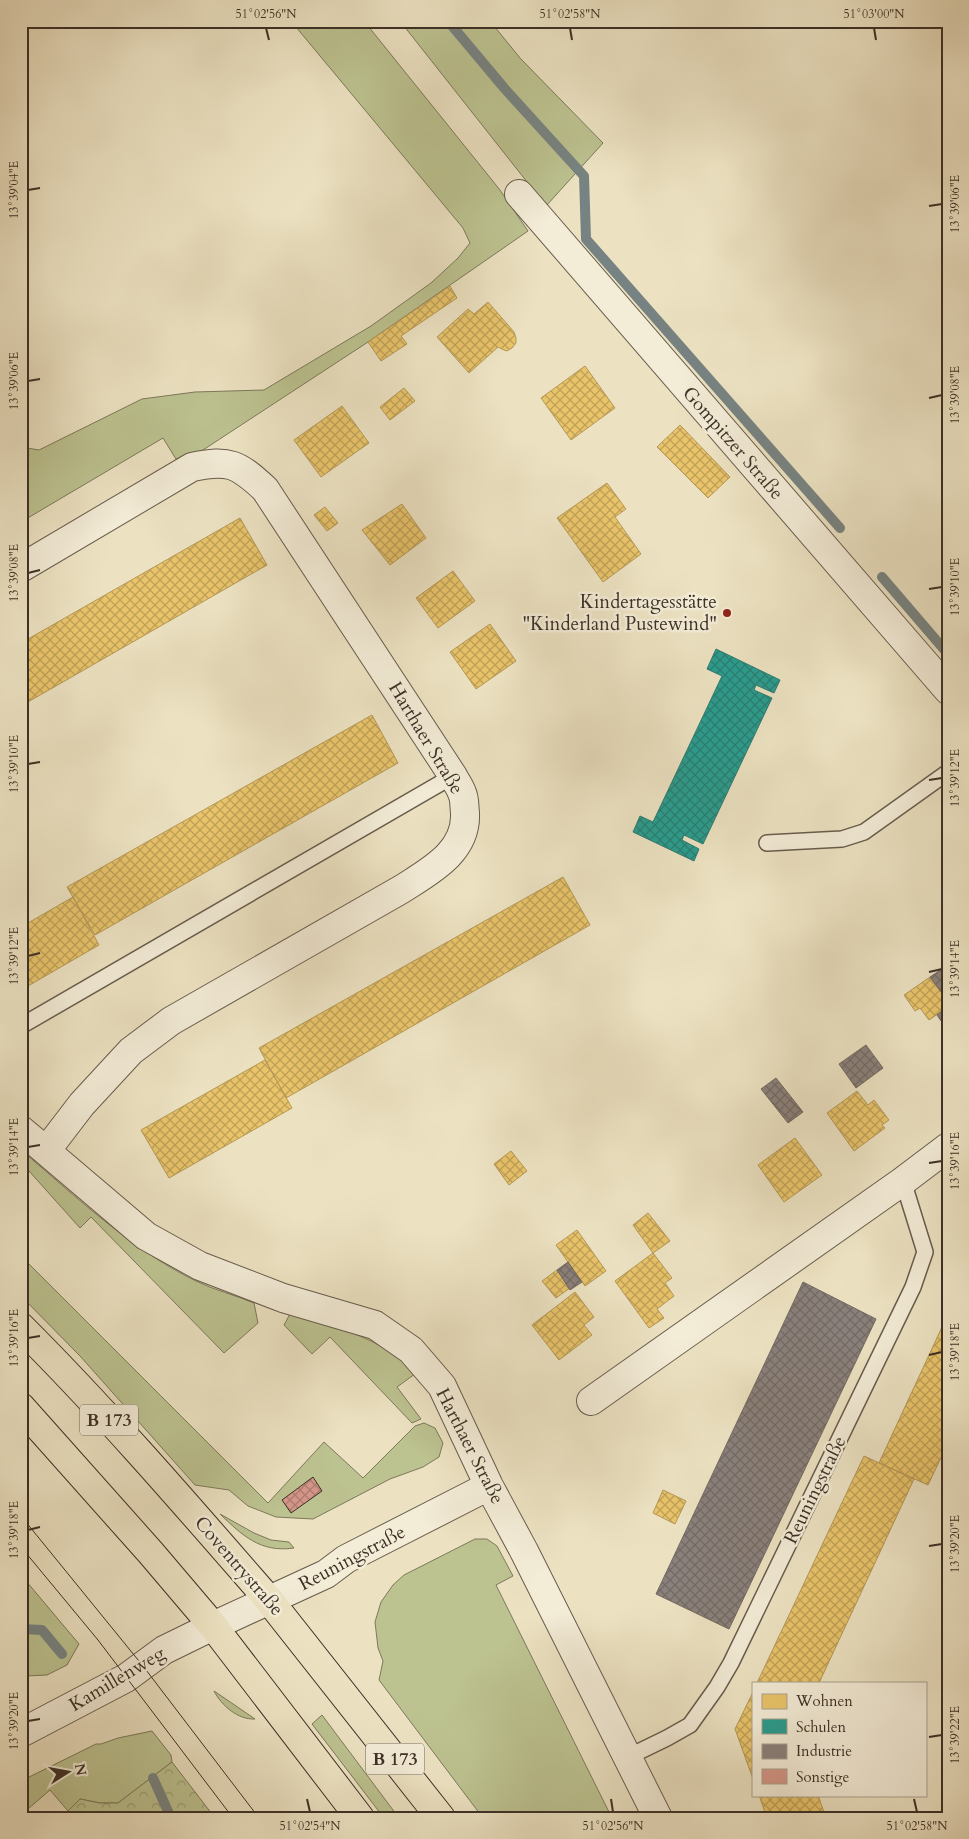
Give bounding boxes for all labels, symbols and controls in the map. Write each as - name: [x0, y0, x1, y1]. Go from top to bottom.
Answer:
- text: 51°02'56"N: [236, 6, 297, 22]
- text: 51°02'58"N: [540, 6, 601, 22]
- text: 51°03'00"N: [844, 6, 905, 22]
- text: 13°39'04"E: [6, 161, 22, 219]
- text: 13°39'06"E: [947, 175, 963, 233]
- text: 13°39'06"E: [6, 352, 22, 410]
- text: 13°39'08"E: [947, 366, 963, 424]
- street label: Gompitzer Straße: [676, 381, 790, 505]
- text: 13°39'08"E: [6, 544, 22, 602]
- text: 13°39'10"E: [947, 558, 963, 616]
- place label: Kindertagesstätte "Kinderland Pustewind": [522, 589, 717, 637]
- marker: Kindertagesstätte "Kinderland Pustewind": [721, 607, 733, 619]
- street label: Harthaer Straße: [382, 677, 470, 799]
- text: 13°39'10"E: [6, 735, 22, 793]
- text: 13°39'12"E: [947, 749, 963, 807]
- text: 13°39'12"E: [6, 927, 22, 985]
- text: 13°39'14"E: [947, 940, 963, 998]
- text: 13°39'14"E: [6, 1118, 22, 1176]
- text: 13°39'16"E: [947, 1132, 963, 1190]
- text: 13°39'16"E: [6, 1309, 22, 1367]
- text: 13°39'18"E: [947, 1323, 963, 1381]
- street label: Harthaer Straße: [430, 1384, 510, 1508]
- road number: B 173: [80, 1404, 138, 1436]
- street label: Reuningstraße: [778, 1432, 852, 1548]
- text: 13°39'18"E: [6, 1501, 22, 1559]
- street label: Coventrystraße: [188, 1511, 290, 1621]
- text: 13°39'20"E: [947, 1515, 963, 1573]
- street label: Reuningstraße: [294, 1519, 410, 1597]
- street label: Kamillenweg: [64, 1640, 170, 1718]
- legend: [752, 1682, 926, 1796]
- text: Wohnen: [795, 1691, 853, 1711]
- text: 13°39'20"E: [6, 1692, 22, 1750]
- text: 13°39'22"E: [947, 1706, 963, 1764]
- text: Schulen: [796, 1717, 846, 1737]
- text: Industrie: [796, 1741, 852, 1761]
- road number: B 173: [366, 1744, 424, 1775]
- north arrow: [42, 1746, 92, 1796]
- text: N: [70, 1762, 91, 1777]
- text: Sonstige: [796, 1767, 850, 1787]
- text: 51°02'54"N: [280, 1818, 341, 1834]
- text: 51°02'56"N: [583, 1818, 644, 1834]
- text: 51°02'58"N: [887, 1818, 948, 1834]

